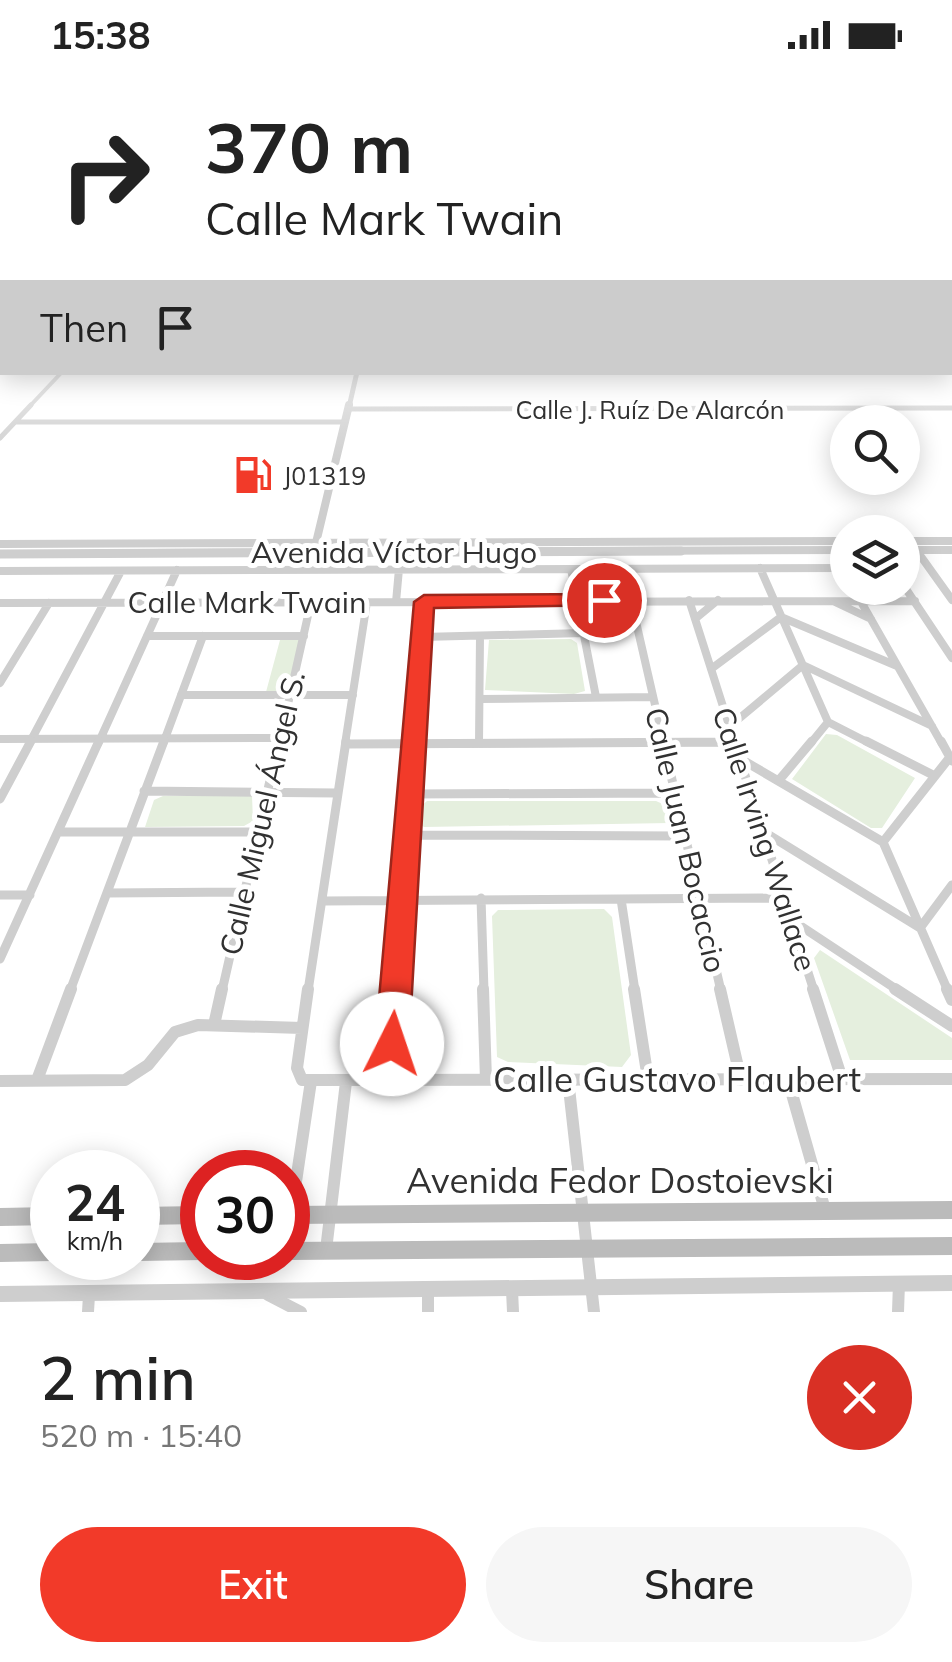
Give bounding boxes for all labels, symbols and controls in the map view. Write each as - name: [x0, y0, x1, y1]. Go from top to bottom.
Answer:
- text: 15:38: [50, 11, 151, 59]
- text: 370 m: [205, 103, 413, 191]
- icon: right: [40, 110, 170, 240]
- text: Calle Mark Twain: [205, 190, 563, 246]
- icon: arrive: [148, 300, 203, 355]
- text: Then: [40, 304, 128, 352]
- street label: Calle J. Ruíz De Alarcón: [515, 394, 785, 425]
- map controls: [830, 405, 920, 605]
- button: search: [830, 405, 920, 495]
- fuel station icon: J01319: [232, 454, 274, 496]
- place label: J01319: [283, 460, 366, 491]
- button: layers: [830, 515, 920, 605]
- street label: Avenida Víctor Hugo: [251, 533, 537, 571]
- pin: [562, 558, 647, 643]
- icon: arrive: [577, 573, 632, 628]
- street label: Calle Mark Twain: [128, 583, 367, 621]
- street label: Calle Miguel Ángel S.: [211, 667, 313, 959]
- street label: Calle Irving Wallace: [704, 702, 826, 976]
- street label: Calle Juan Bocaccio: [637, 704, 735, 976]
- position arrow: [340, 992, 444, 1096]
- street label: Calle Gustavo Flaubert: [493, 1057, 861, 1101]
- speed limit sign: 30: [180, 1150, 310, 1280]
- street label: Avenida Fedor Dostoievski: [406, 1158, 834, 1202]
- text: 24: [65, 1171, 125, 1234]
- text: km/h: [67, 1225, 123, 1256]
- text: 2 min: [40, 1340, 196, 1415]
- button: close: [807, 1345, 912, 1450]
- text: 520 m · 15:40: [40, 1415, 242, 1455]
- button: Exit: [40, 1527, 466, 1642]
- button: Share: [486, 1527, 912, 1642]

